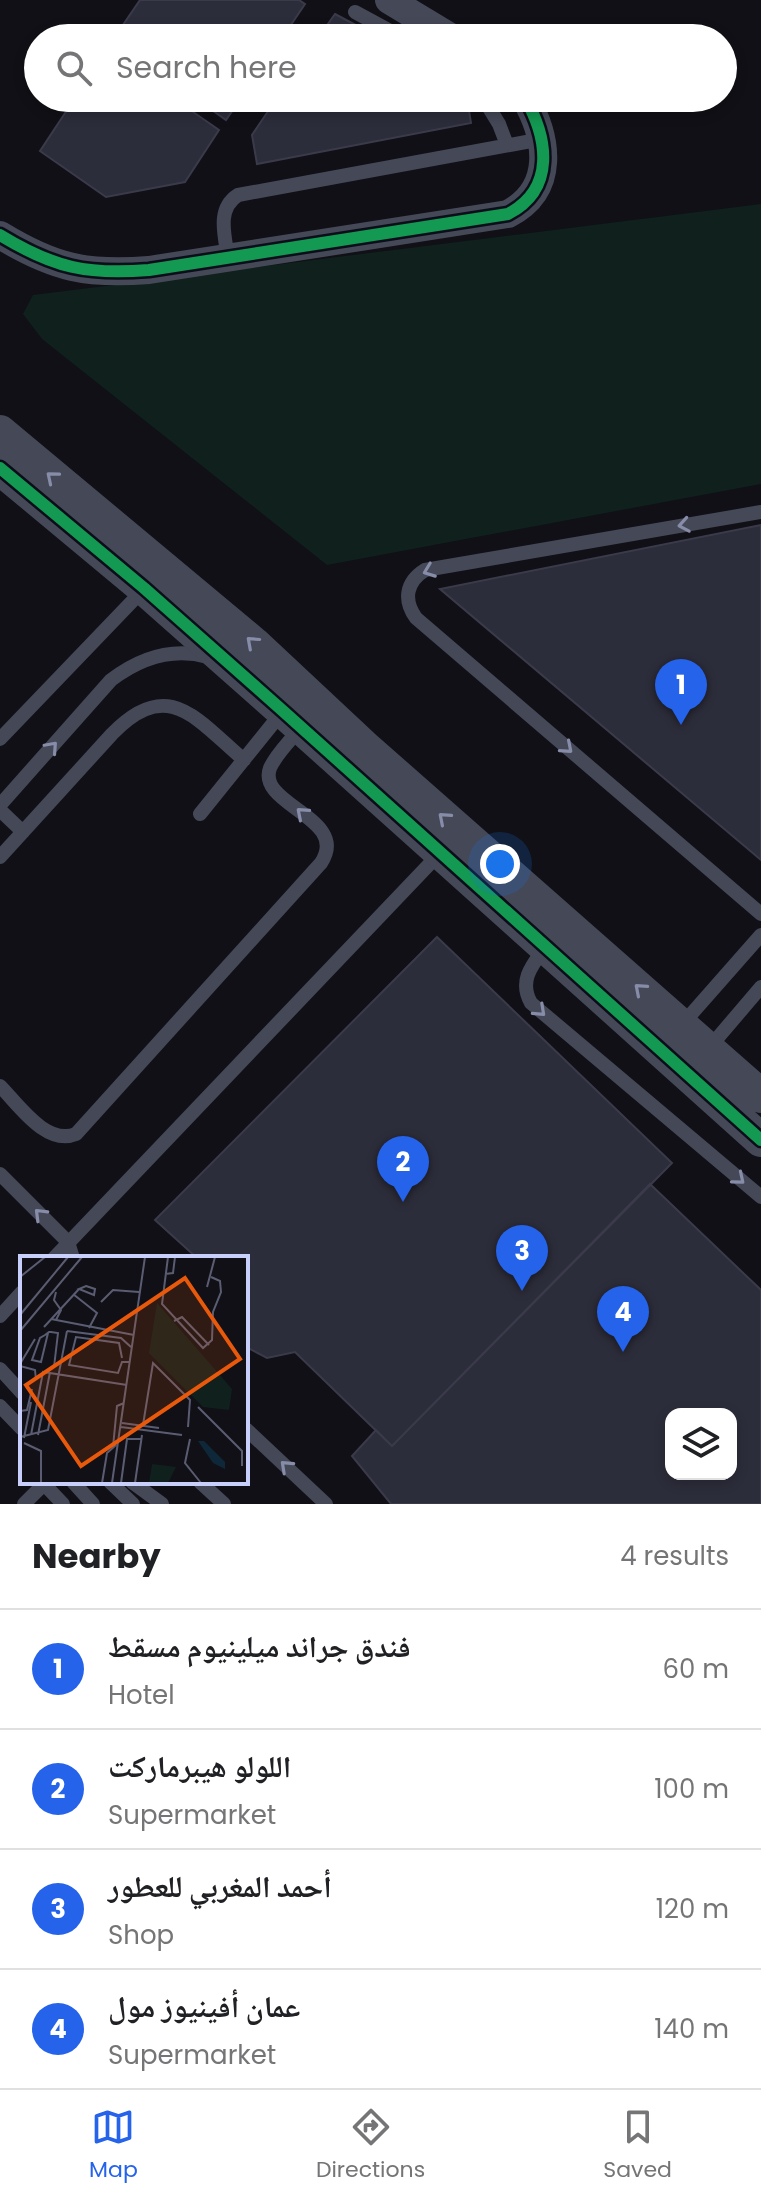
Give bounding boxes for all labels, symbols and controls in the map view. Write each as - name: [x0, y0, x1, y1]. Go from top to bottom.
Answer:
- search box: [24, 24, 737, 112]
- icon: search: [52, 46, 96, 90]
- text: Search here: [116, 46, 297, 89]
- one-way arrow: [47, 472, 61, 486]
- one-way arrow: [677, 516, 691, 533]
- one-way arrow: [423, 562, 437, 578]
- one-way arrow: [247, 638, 262, 652]
- pin: 1: [655, 659, 707, 725]
- one-way arrow: [558, 738, 573, 753]
- one-way arrow: [43, 742, 57, 756]
- one-way arrow: [296, 808, 311, 823]
- one-way arrow: [439, 813, 454, 827]
- your location: [480, 844, 520, 884]
- one-way arrow: [634, 984, 649, 999]
- one-way arrow: [531, 1002, 545, 1017]
- pin: 2: [377, 1136, 429, 1202]
- one-way arrow: [730, 1169, 744, 1184]
- one-way arrow: [35, 1209, 49, 1223]
- pin: 3: [496, 1225, 548, 1291]
- inset map: [20, 1256, 248, 1484]
- pin: 4: [597, 1286, 649, 1352]
- map controls: [665, 1408, 737, 1480]
- button: layers: [665, 1408, 737, 1480]
- one-way arrow: [281, 1461, 295, 1476]
- text: Nearby: [32, 1532, 161, 1580]
- text: 4 results: [620, 1538, 729, 1574]
- text: فندق جراند ميلينيوم مسقط: [108, 1625, 411, 1668]
- text: 1: [53, 1651, 63, 1687]
- text: 60 m: [662, 1651, 729, 1687]
- text: Hotel: [108, 1677, 175, 1713]
- text: اللولو هيبرماركت: [108, 1745, 291, 1788]
- text: 2: [51, 1771, 65, 1807]
- text: 100 m: [654, 1771, 729, 1807]
- text: Supermarket: [108, 1797, 276, 1833]
- text: أحمد المغربي للعطور: [108, 1865, 332, 1908]
- text: 3: [50, 1891, 66, 1927]
- text: 120 m: [656, 1891, 729, 1927]
- text: Shop: [108, 1917, 174, 1953]
- text: عمان أفينيوز مول: [108, 1985, 300, 2028]
- text: 4: [49, 2011, 67, 2047]
- text: 140 m: [654, 2011, 729, 2047]
- text: Supermarket: [108, 2037, 276, 2073]
- tab: Map: [89, 2105, 138, 2186]
- tab: Directions: [316, 2105, 425, 2186]
- tab: Saved: [603, 2105, 672, 2186]

